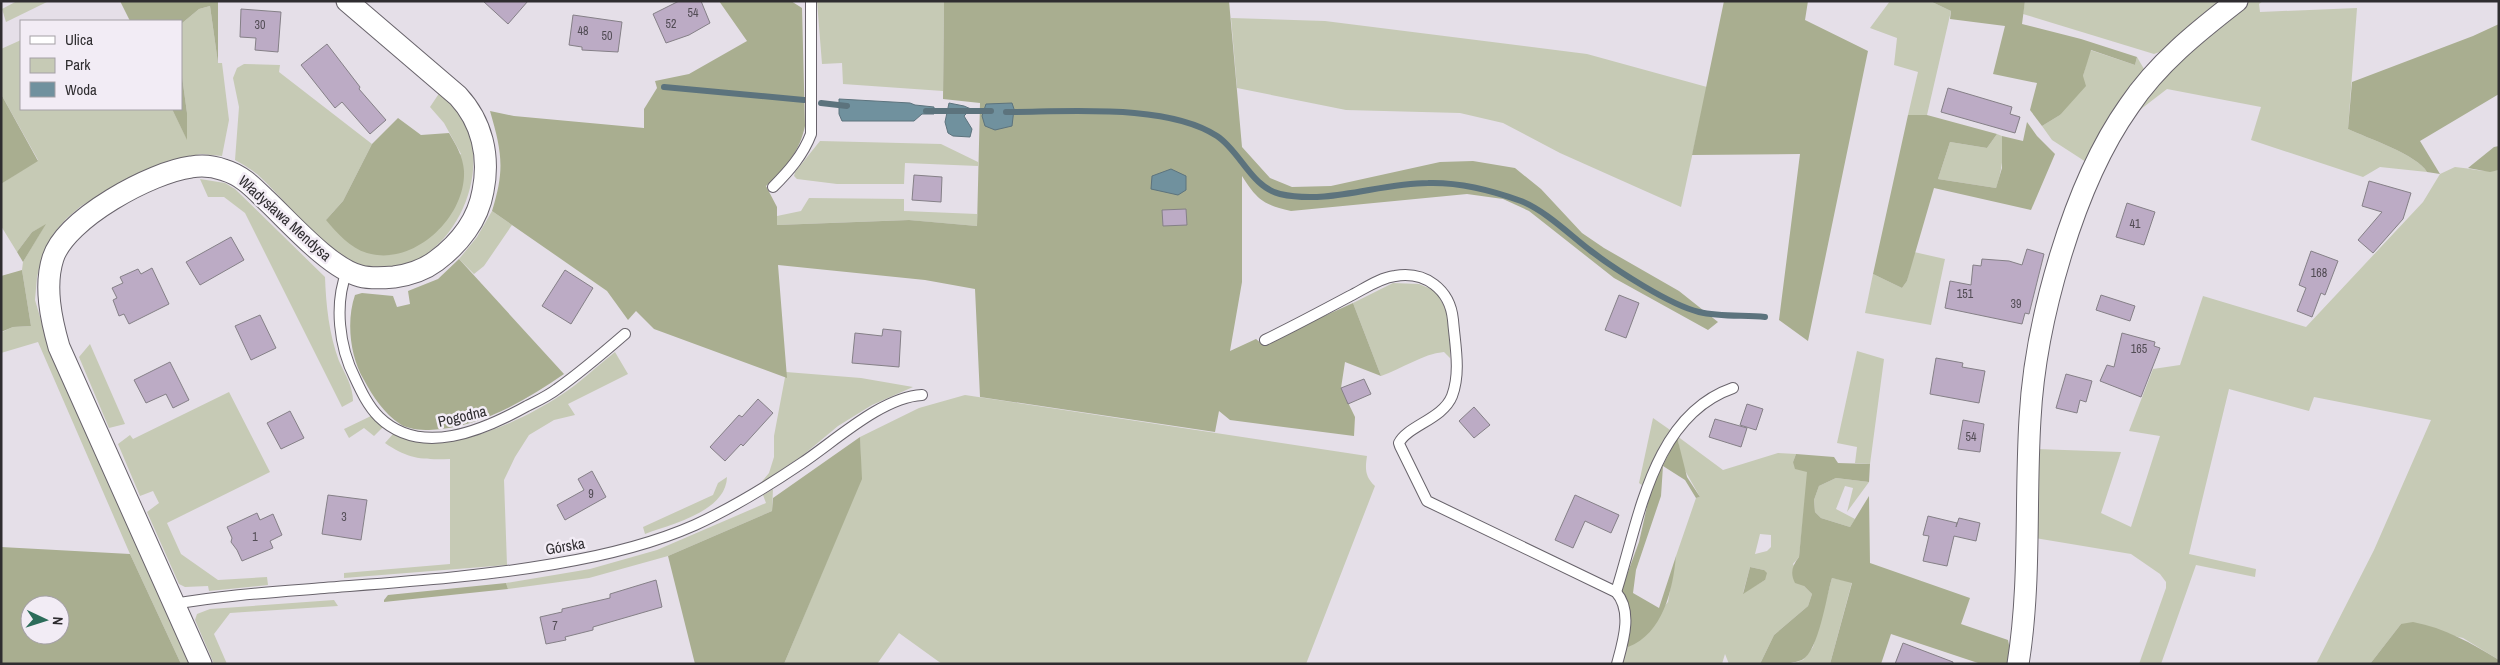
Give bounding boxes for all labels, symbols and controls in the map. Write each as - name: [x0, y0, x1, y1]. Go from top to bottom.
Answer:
- house number: 54: [688, 5, 699, 21]
- house number: 52: [666, 16, 676, 32]
- house number: 30: [255, 17, 265, 33]
- legend: [20, 20, 182, 110]
- house number: 48: [578, 23, 588, 39]
- house number: 50: [602, 28, 612, 44]
- text: Ulica: [65, 29, 93, 50]
- text: Park: [65, 54, 91, 75]
- text: Woda: [65, 79, 97, 100]
- street label: Władysława Mendysa: [234, 170, 336, 266]
- house number: 41: [2130, 216, 2141, 232]
- house number: 168: [2311, 265, 2327, 281]
- house number: 151: [1957, 286, 1974, 302]
- house number: 39: [2011, 296, 2021, 312]
- house number: 165: [2131, 341, 2148, 357]
- street label: Pogodna: [436, 400, 489, 432]
- house number: 54: [1966, 429, 1977, 445]
- house number: 9: [588, 486, 594, 502]
- house number: 3: [341, 509, 347, 525]
- house number: 1: [252, 529, 258, 545]
- street label: Górska: [544, 532, 586, 560]
- north arrow: [20, 595, 70, 645]
- text: N: [49, 616, 67, 626]
- house number: 7: [552, 618, 558, 634]

